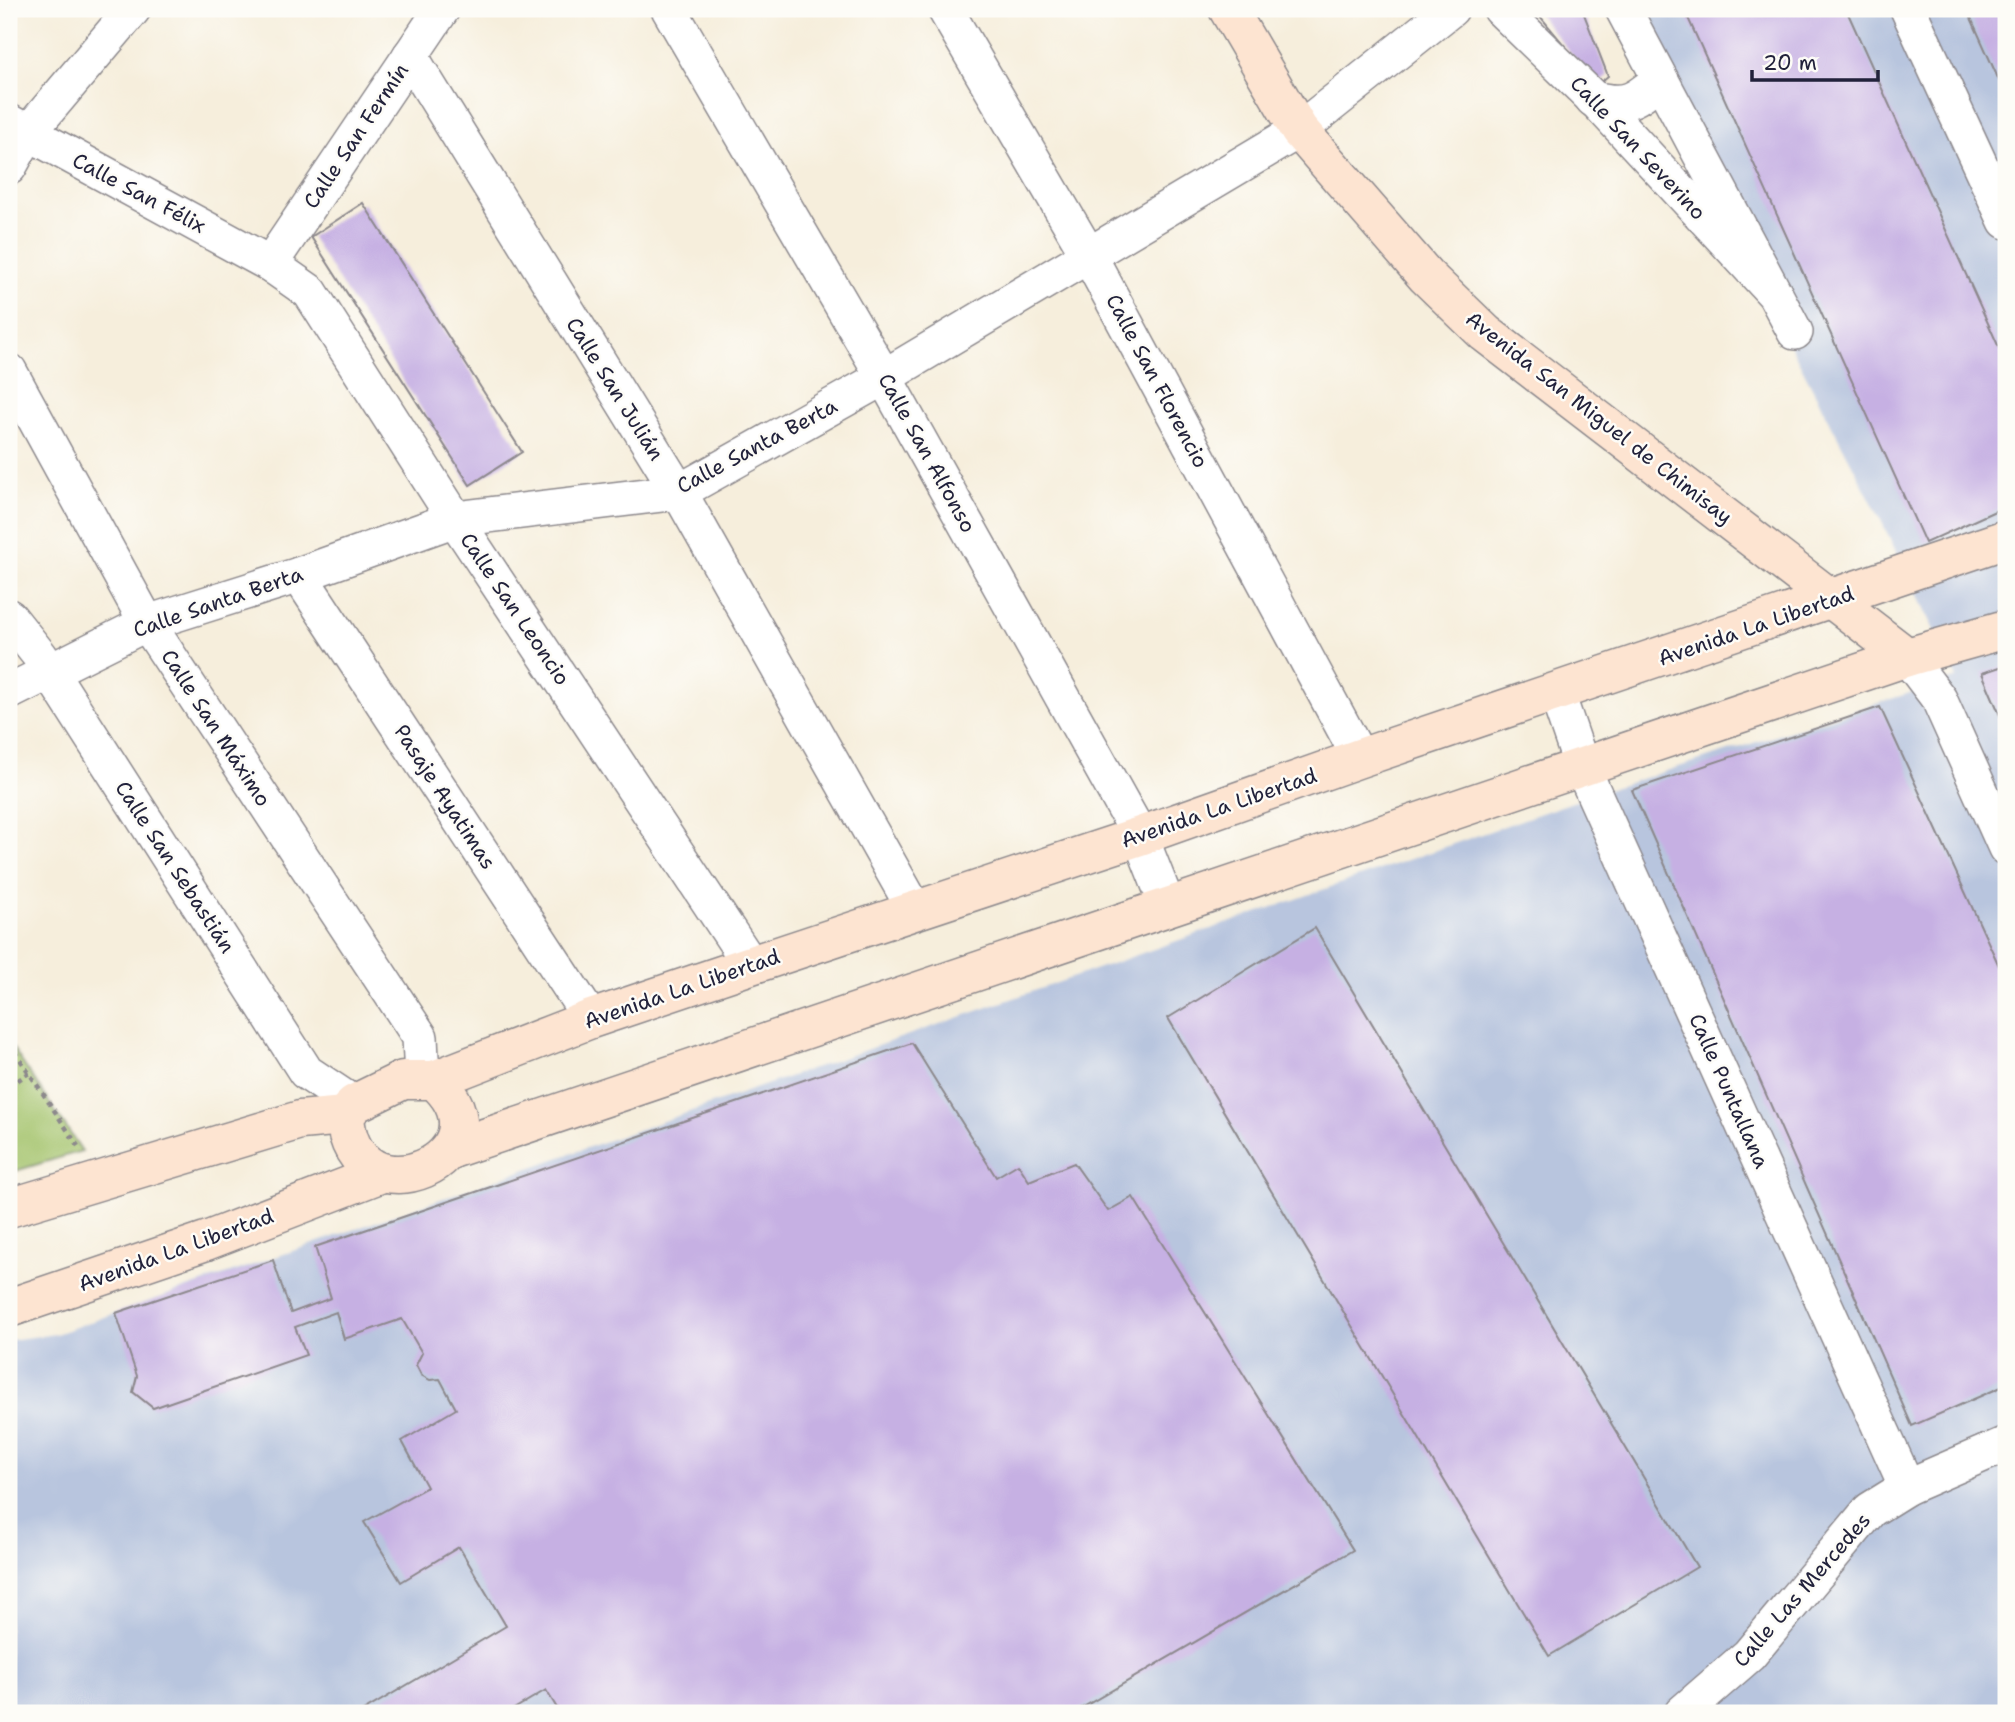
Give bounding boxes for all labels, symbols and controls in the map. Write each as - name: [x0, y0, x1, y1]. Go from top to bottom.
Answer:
- scale bar: [1752, 38, 1878, 82]
- text: 20 m: [1763, 49, 1817, 77]
- street label: Calle San Fermín: [297, 58, 415, 214]
- street label: Calle San Severino: [1564, 70, 1712, 226]
- street label: Calle San Félix: [67, 146, 211, 240]
- street label: Calle San Florencio: [1099, 289, 1215, 473]
- street label: Avenida San Miguel de Chimisay: [1460, 305, 1738, 531]
- street label: Calle San Julián: [560, 312, 670, 466]
- street label: Calle San Alfonso: [872, 368, 982, 538]
- street label: Calle Santa Berta: [672, 392, 842, 500]
- street label: Calle San Leoncio: [454, 527, 576, 691]
- street label: Calle Santa Berta: [129, 560, 307, 644]
- street label: Avenida La Libertad: [1654, 579, 1858, 673]
- street label: Calle San Máximo: [155, 644, 277, 812]
- street label: Pasaje Ayatimas: [388, 719, 502, 875]
- street label: Avenida La Libertad: [1117, 761, 1321, 855]
- street label: Calle San Sebastián: [109, 775, 241, 959]
- street label: Avenida La Libertad: [580, 942, 784, 1036]
- street label: Calle Puntallana: [1682, 1009, 1776, 1173]
- street label: Avenida La Libertad: [75, 1202, 277, 1298]
- street label: Calle Las Mercedes: [1727, 1507, 1877, 1673]

